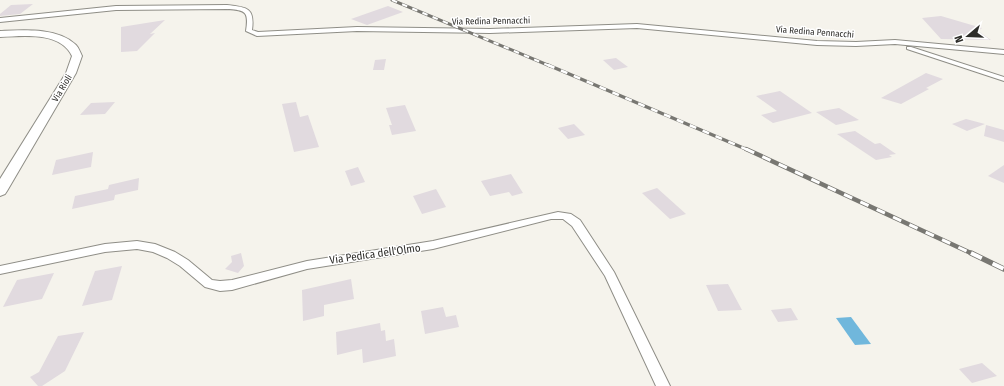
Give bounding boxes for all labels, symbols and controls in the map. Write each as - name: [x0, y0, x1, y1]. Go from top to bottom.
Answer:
- street label: Via Redina Pennacchi: [452, 15, 530, 27]
- north arrow: [948, 16, 988, 56]
- street label: Via Redina Pennacchi: [776, 24, 854, 40]
- text: N: [952, 34, 966, 44]
- street label: Via Rioli: [50, 73, 74, 103]
- street label: Via Pedica dell'Olmo: [329, 241, 422, 267]

